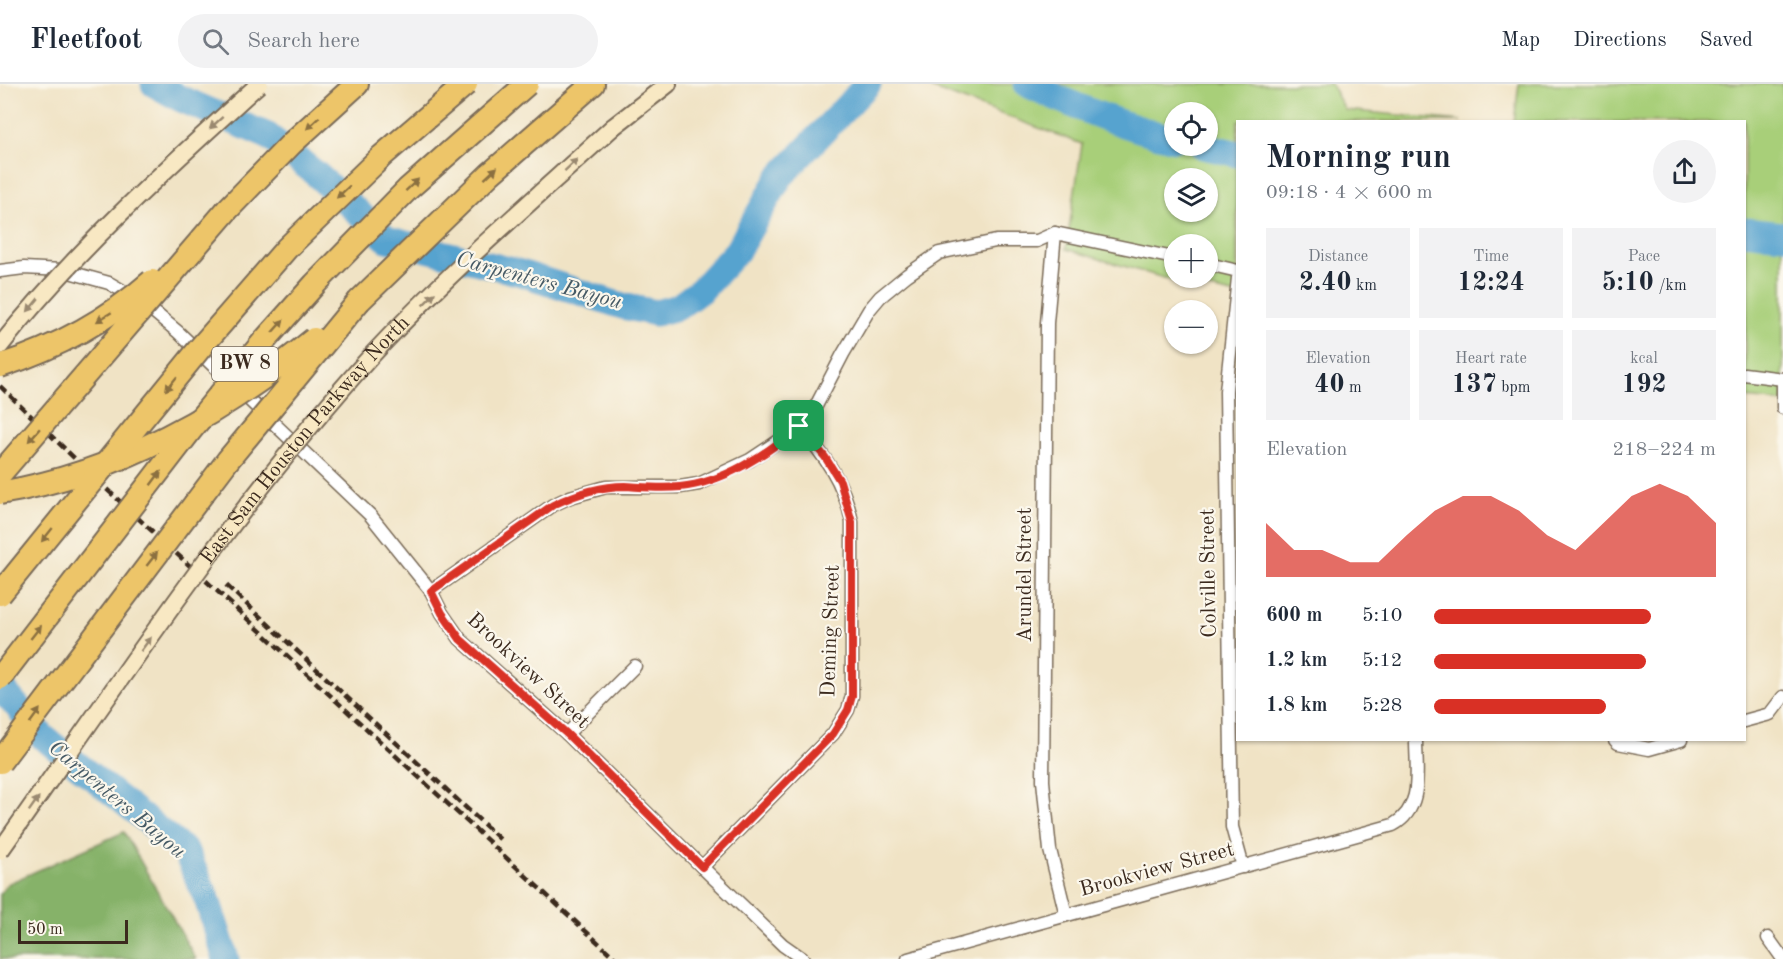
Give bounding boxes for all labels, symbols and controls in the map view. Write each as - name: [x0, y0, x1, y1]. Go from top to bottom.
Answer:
- search box: [178, 14, 598, 68]
- icon: search: [199, 25, 232, 58]
- text: Fleetfoot: [30, 27, 142, 55]
- text: Search here: [247, 30, 360, 52]
- text: Map: [1501, 30, 1540, 51]
- text: Directions: [1573, 30, 1667, 51]
- text: Saved: [1700, 30, 1753, 51]
- map controls: [1164, 102, 1218, 354]
- button: locate: [1164, 102, 1218, 156]
- one-way arrow: [209, 116, 224, 129]
- one-way arrow: [306, 116, 321, 129]
- button: share: [1653, 140, 1716, 203]
- text: Morning run: [1266, 142, 1451, 175]
- one-way arrow: [563, 159, 578, 172]
- one-way arrow: [484, 166, 498, 180]
- button: layers: [1164, 168, 1218, 222]
- one-way arrow: [405, 178, 420, 192]
- text: 09:18 · 4 × 600 m: [1266, 183, 1433, 203]
- one-way arrow: [336, 185, 351, 199]
- button: +: [1164, 234, 1218, 288]
- water label: Carpenters Bayou: [453, 248, 625, 314]
- text: Distance: [1308, 249, 1368, 265]
- text: Time: [1473, 249, 1509, 265]
- text: Pace: [1628, 249, 1660, 265]
- text: 2.40: [1299, 270, 1352, 296]
- text: 12:24: [1457, 270, 1525, 296]
- text: 5:10: [1601, 270, 1654, 296]
- text: km: [1352, 278, 1377, 294]
- text: /km: [1654, 278, 1687, 294]
- one-way arrow: [421, 292, 435, 306]
- one-way arrow: [27, 297, 40, 312]
- button: −: [1164, 300, 1218, 354]
- one-way arrow: [96, 312, 112, 323]
- street label: East Sam Houston Parkway North: [196, 312, 414, 568]
- one-way arrow: [271, 319, 284, 334]
- road number: BW 8: [212, 347, 278, 381]
- text: Elevation: [1305, 351, 1371, 367]
- text: Heart rate: [1455, 351, 1527, 367]
- text: kcal: [1630, 351, 1658, 367]
- text: 40: [1314, 372, 1344, 398]
- text: 137: [1452, 372, 1497, 398]
- text: 192: [1621, 372, 1667, 398]
- one-way arrow: [164, 376, 177, 392]
- text: m: [1344, 380, 1362, 396]
- text: bpm: [1497, 380, 1530, 396]
- pin: [773, 400, 824, 451]
- icon: arrive: [782, 409, 815, 442]
- one-way arrow: [27, 428, 41, 443]
- text: Elevation: [1266, 440, 1347, 460]
- text: 218–224 m: [1613, 440, 1716, 460]
- one-way arrow: [149, 470, 161, 485]
- street label: Arundel Street: [1015, 507, 1036, 643]
- street label: Colville Street: [1197, 508, 1221, 638]
- one-way arrow: [42, 527, 54, 542]
- one-way arrow: [145, 552, 157, 567]
- street label: Deming Street: [818, 564, 844, 698]
- text: 600 m: [1266, 606, 1322, 626]
- text: 5:10: [1362, 606, 1402, 626]
- street label: Brookview Street: [463, 609, 593, 733]
- one-way arrow: [30, 624, 43, 640]
- one-way arrow: [139, 636, 151, 651]
- text: 1.2 km: [1266, 651, 1328, 671]
- text: 5:12: [1362, 651, 1402, 671]
- text: 1.8 km: [1266, 696, 1328, 716]
- text: 5:28: [1362, 696, 1402, 716]
- one-way arrow: [29, 708, 41, 724]
- water label: Carpenters Bayou: [44, 736, 190, 864]
- one-way arrow: [28, 796, 40, 812]
- street label: Brookview Street: [1077, 839, 1237, 901]
- scale bar: [18, 917, 128, 944]
- text: 50 m: [27, 922, 63, 938]

